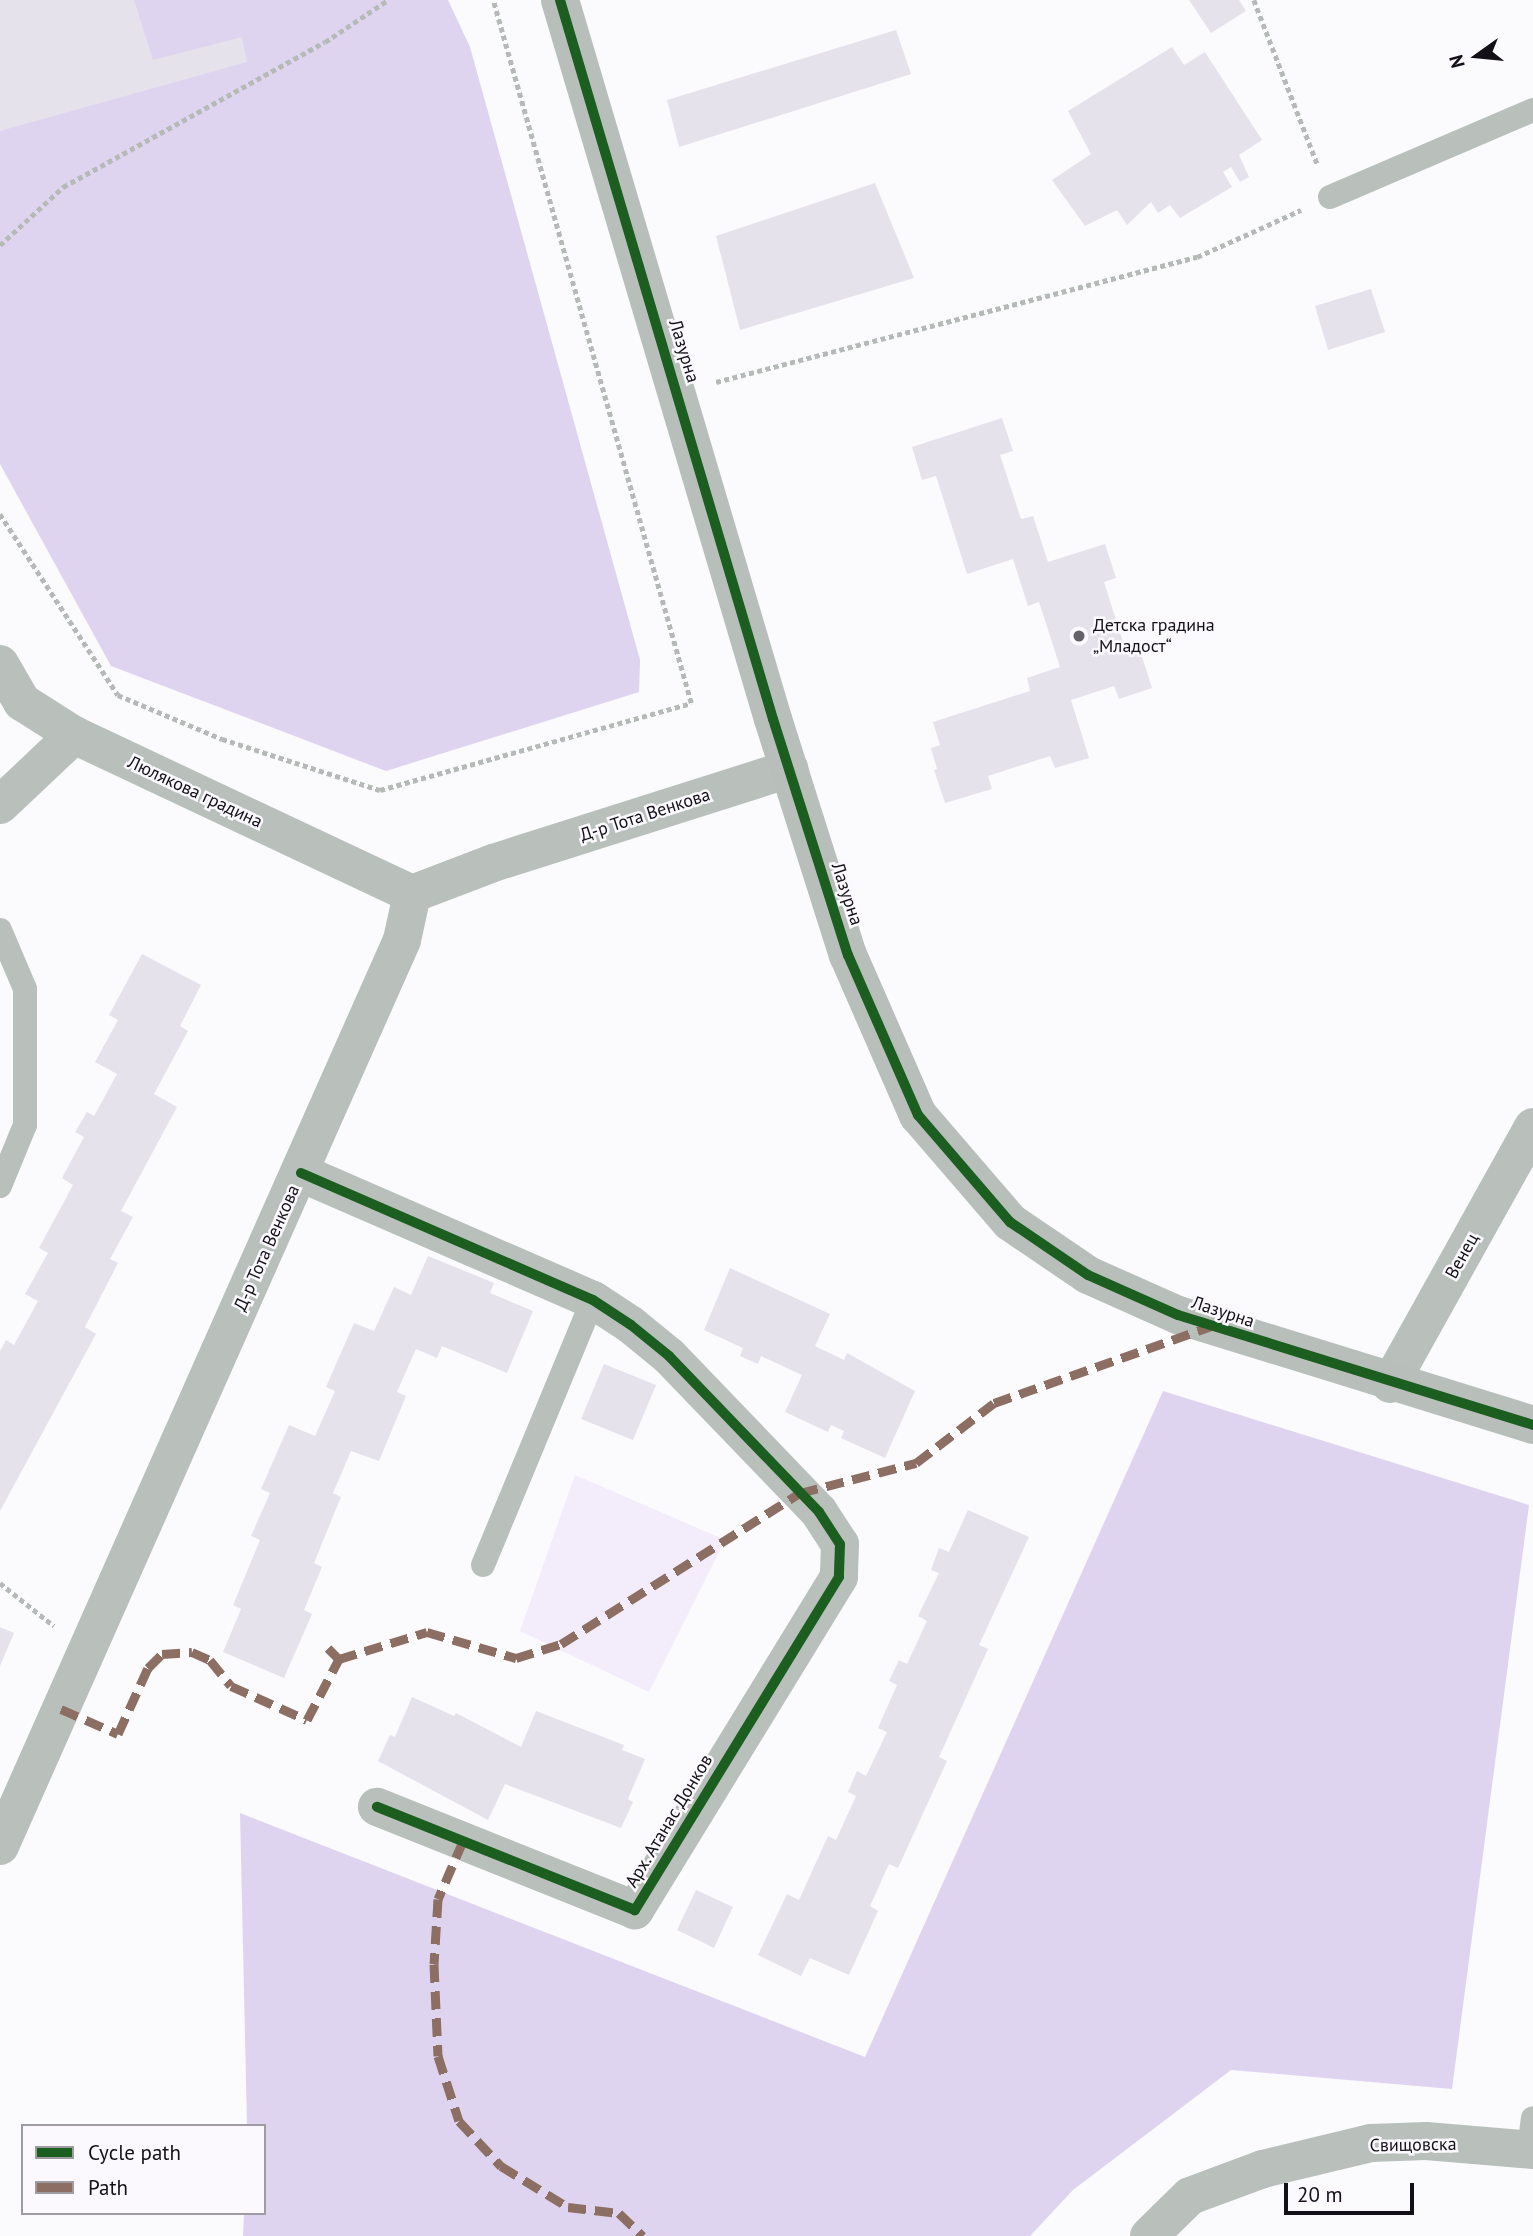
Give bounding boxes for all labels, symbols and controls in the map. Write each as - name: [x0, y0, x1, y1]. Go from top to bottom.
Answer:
- north arrow: [1442, 21, 1512, 91]
- text: N: [1444, 52, 1470, 71]
- street label: Лазурна: [664, 317, 704, 385]
- place label: Детска градина „Младост“: [1093, 615, 1215, 658]
- marker: Детска градина „Младост“: [1071, 628, 1087, 644]
- street label: Люлякова градина: [124, 751, 266, 833]
- street label: Д-р Тота Венкова: [577, 784, 713, 846]
- street label: Лазурна: [827, 860, 867, 928]
- street label: Д-р Тота Венкова: [229, 1181, 305, 1315]
- street label: Венец: [1441, 1230, 1483, 1282]
- street label: Лазурна: [1189, 1292, 1257, 1332]
- street label: Арх. Атанас Донков: [620, 1750, 718, 1892]
- legend: [21, 2124, 266, 2215]
- street label: Свищовска: [1369, 2133, 1457, 2157]
- text: Cycle path: [88, 2139, 181, 2166]
- scale bar: [1288, 2170, 1418, 2214]
- text: Path: [88, 2174, 128, 2201]
- text: 20 m: [1297, 2181, 1343, 2208]

